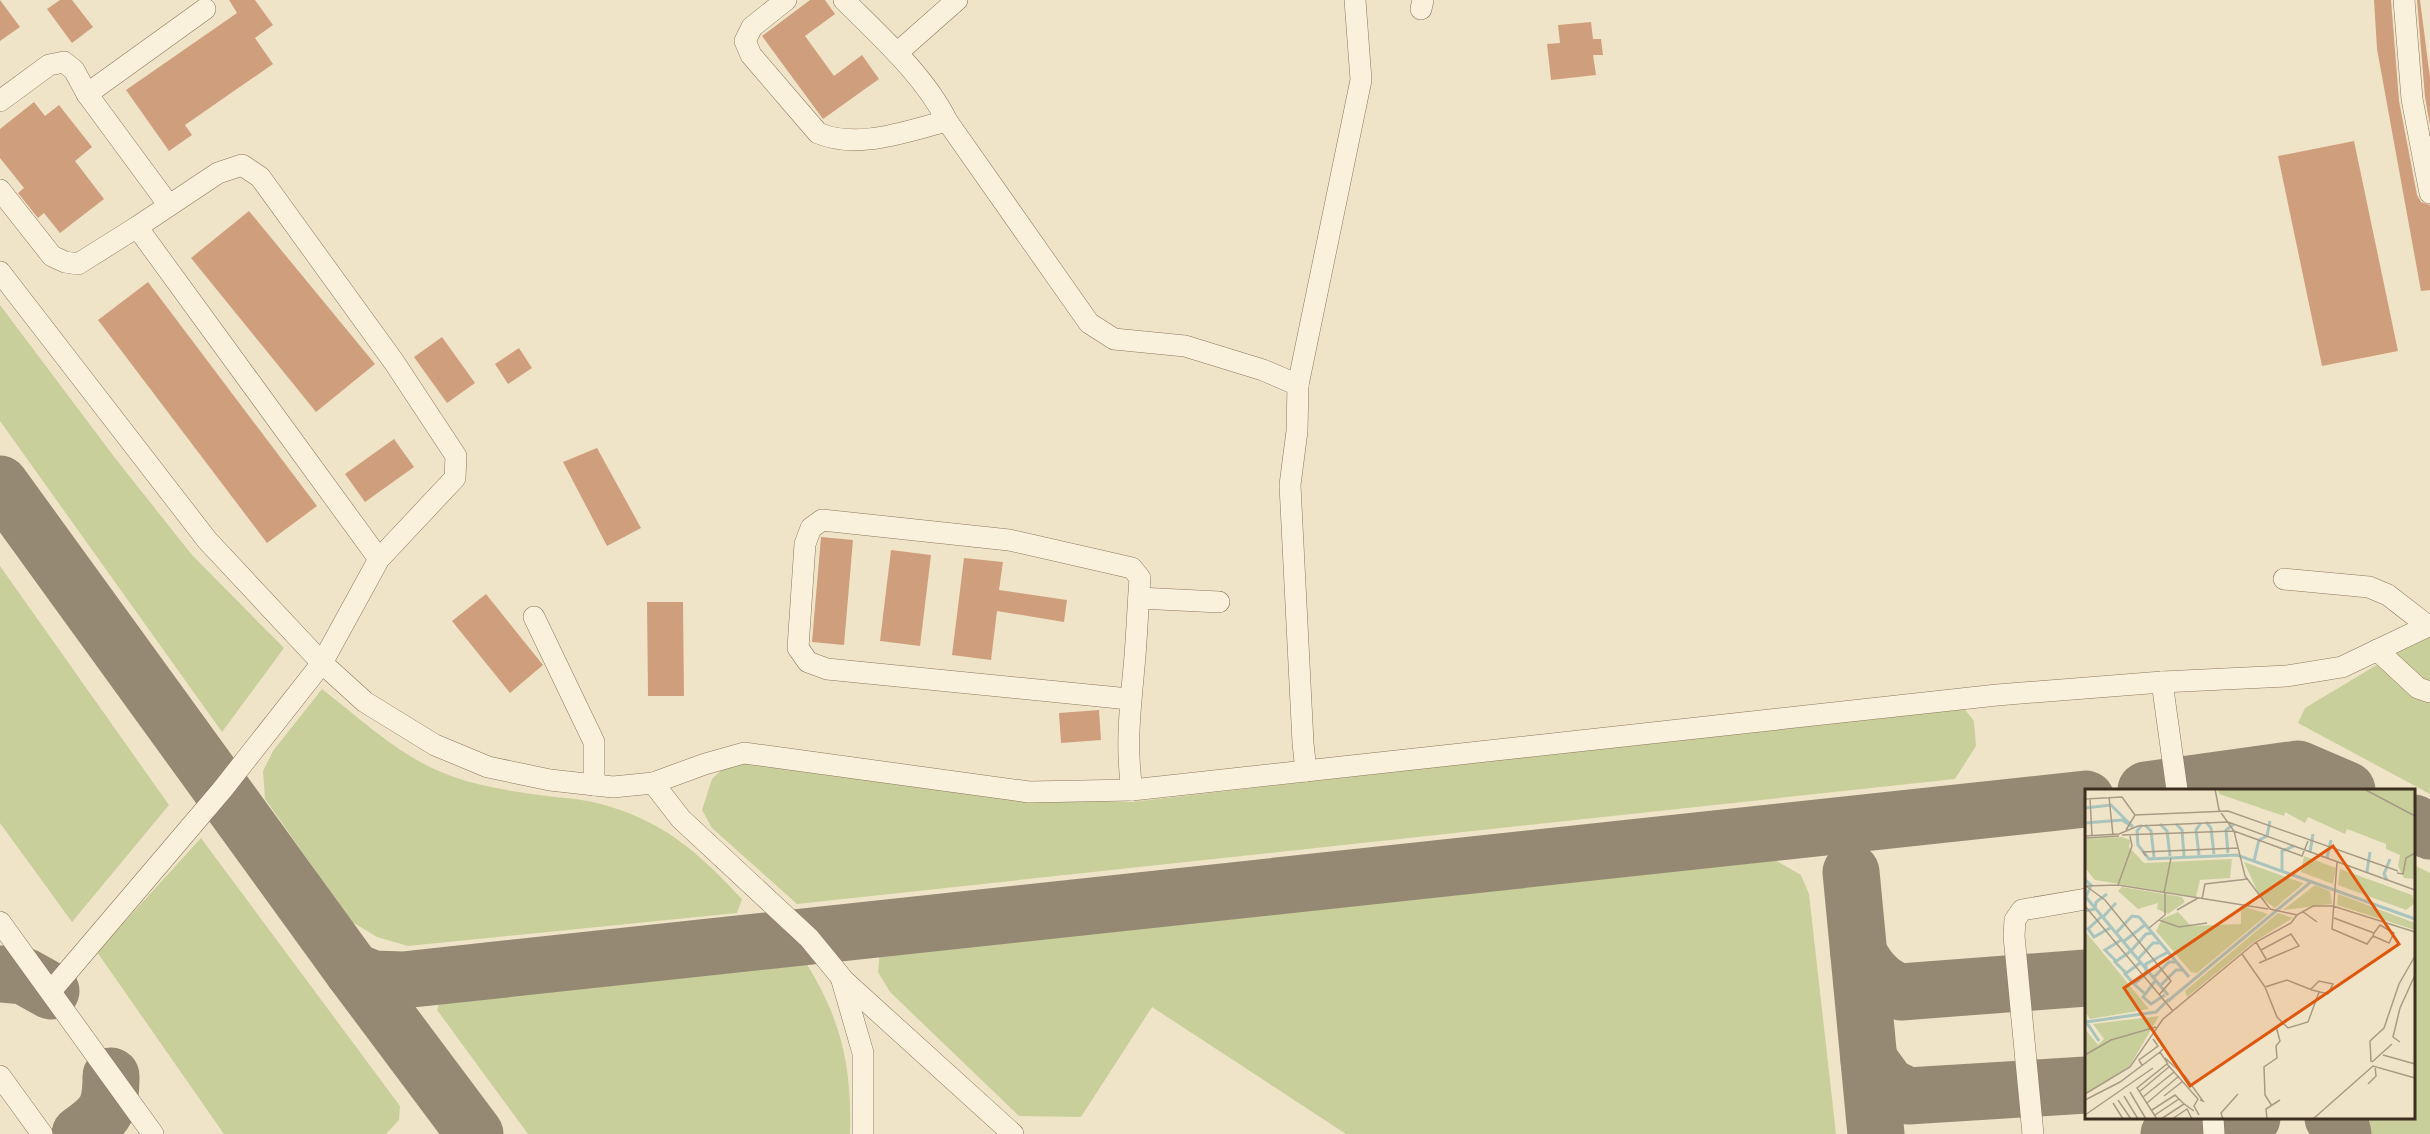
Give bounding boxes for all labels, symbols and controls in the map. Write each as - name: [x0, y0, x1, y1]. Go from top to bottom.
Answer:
- inset map: [2085, 789, 2415, 1119]

